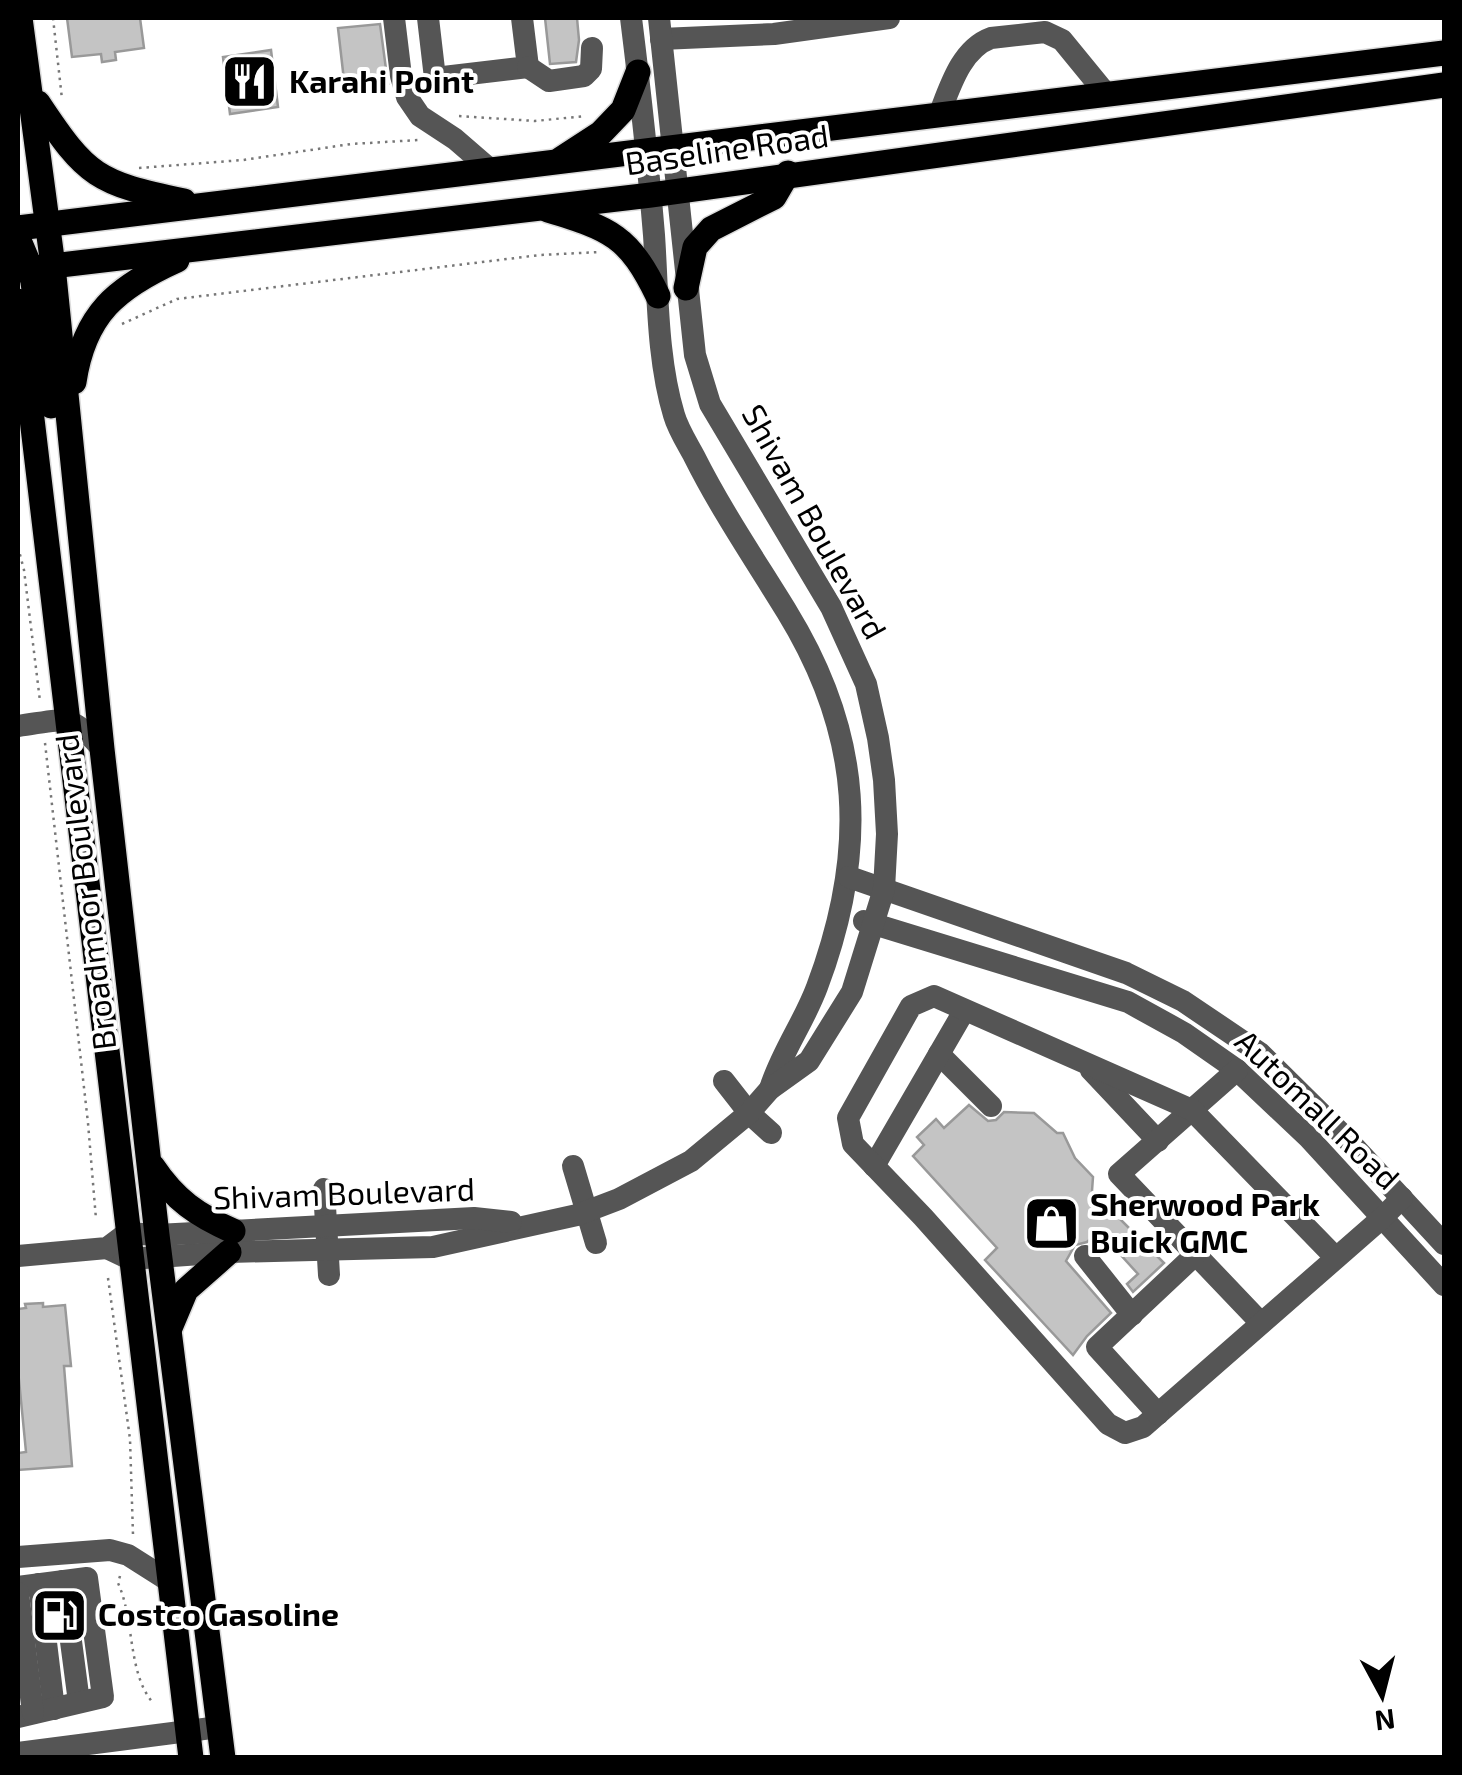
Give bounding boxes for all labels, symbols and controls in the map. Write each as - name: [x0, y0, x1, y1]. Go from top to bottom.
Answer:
- restaurant icon: Karahi Point: [220, 52, 280, 112]
- place label: Karahi Point: [289, 61, 474, 99]
- street label: Baseline Road: [623, 115, 831, 181]
- street label: Shivam Boulevard: [736, 397, 896, 645]
- street label: Broadmoor Boulevard: [46, 732, 122, 1052]
- street label: Automall Road: [1229, 1021, 1408, 1196]
- street label: Shivam Boulevard: [212, 1168, 476, 1216]
- place label: Sherwood Park Buick GMC: [1090, 1184, 1320, 1259]
- shop icon: Sherwood Park Buick GMC: [1021, 1193, 1081, 1253]
- fuel station icon: Costco Gasoline: [29, 1585, 89, 1645]
- place label: Costco Gasoline: [98, 1594, 339, 1632]
- north arrow: [1332, 1645, 1432, 1745]
- text: N: [1373, 1703, 1397, 1739]

